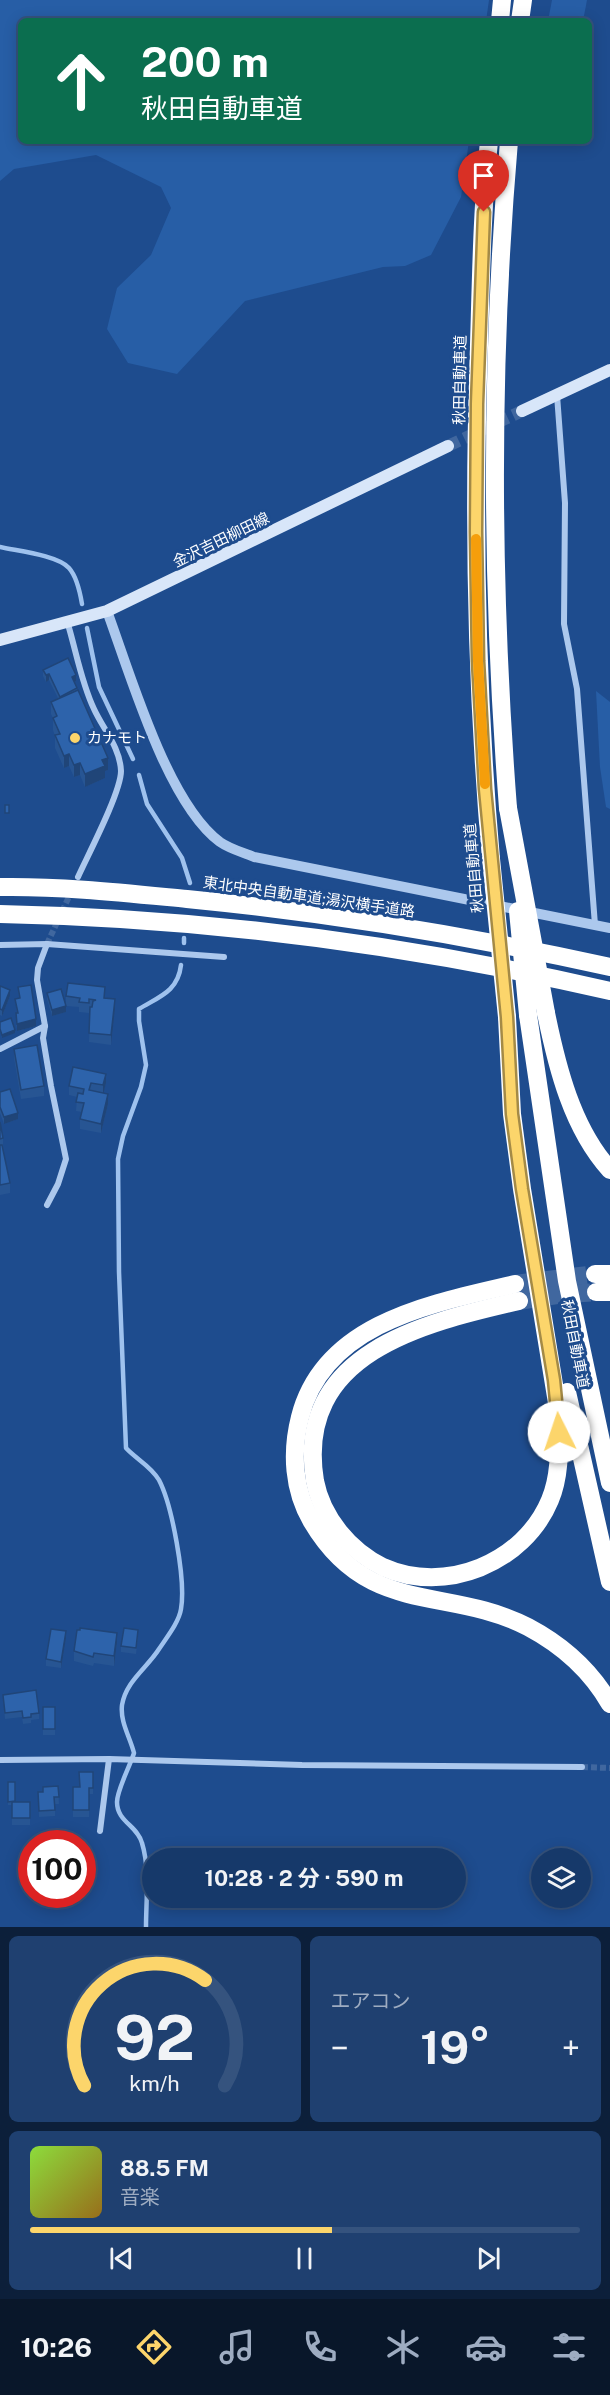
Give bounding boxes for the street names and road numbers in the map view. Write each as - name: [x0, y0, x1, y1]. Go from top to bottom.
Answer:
- street label: 秋田自動車道: [450, 335, 469, 425]
- street label: 金沢吉田柳田線: [170, 509, 272, 570]
- street label: 秋田自動車道: [461, 822, 486, 914]
- street label: 東北中央自動車道;湯沢横手道路: [202, 873, 416, 920]
- street label: 秋田自動車道: [559, 1298, 592, 1390]

